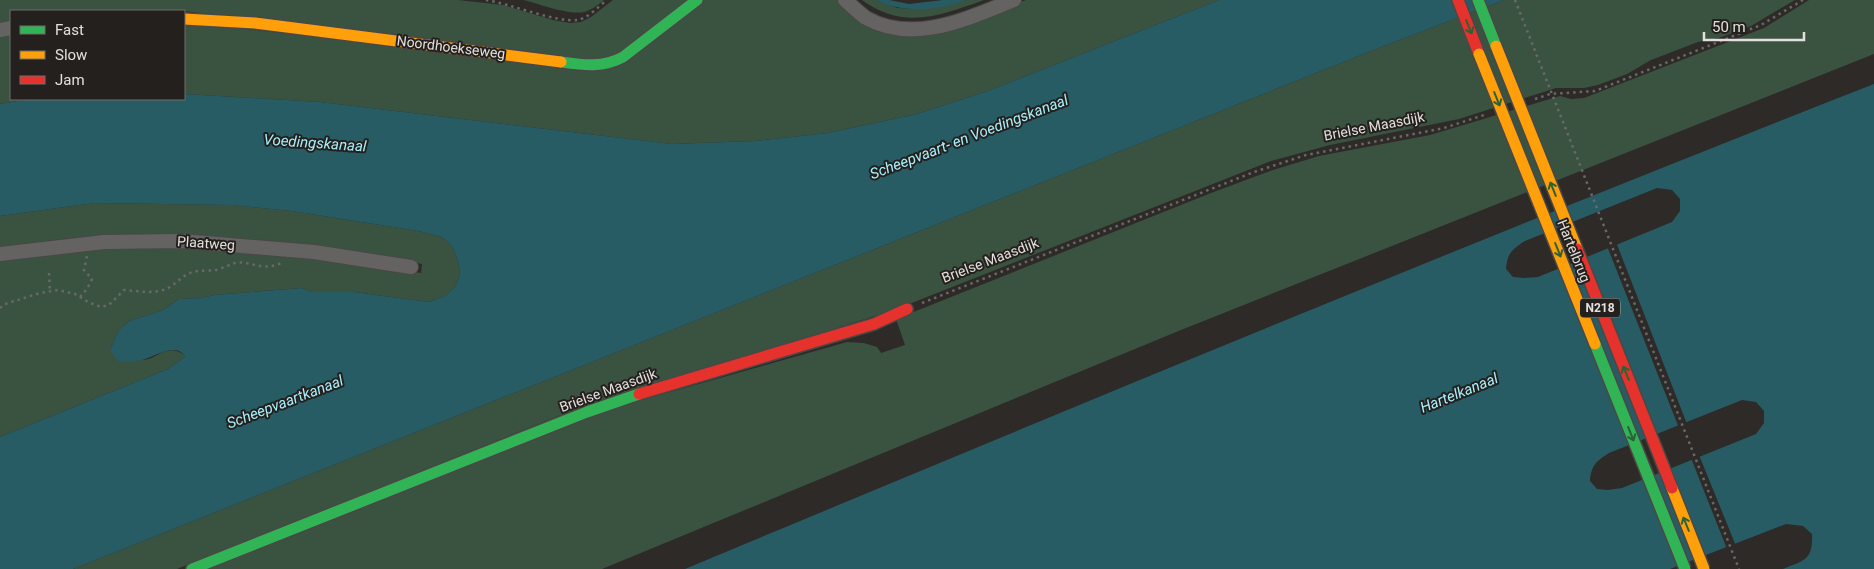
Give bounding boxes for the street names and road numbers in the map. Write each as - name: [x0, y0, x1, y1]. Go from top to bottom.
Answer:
- street label: Noordhoekseweg: [396, 32, 506, 62]
- street label: Brielse Maasdijk: [1322, 108, 1427, 144]
- street label: Hartelbrug: [1554, 217, 1594, 285]
- street label: Plaatweg: [177, 233, 235, 253]
- street label: Brielse Maasdijk: [939, 234, 1041, 286]
- road number: N218: [1580, 298, 1620, 318]
- street label: Brielse Maasdijk: [557, 365, 660, 415]

